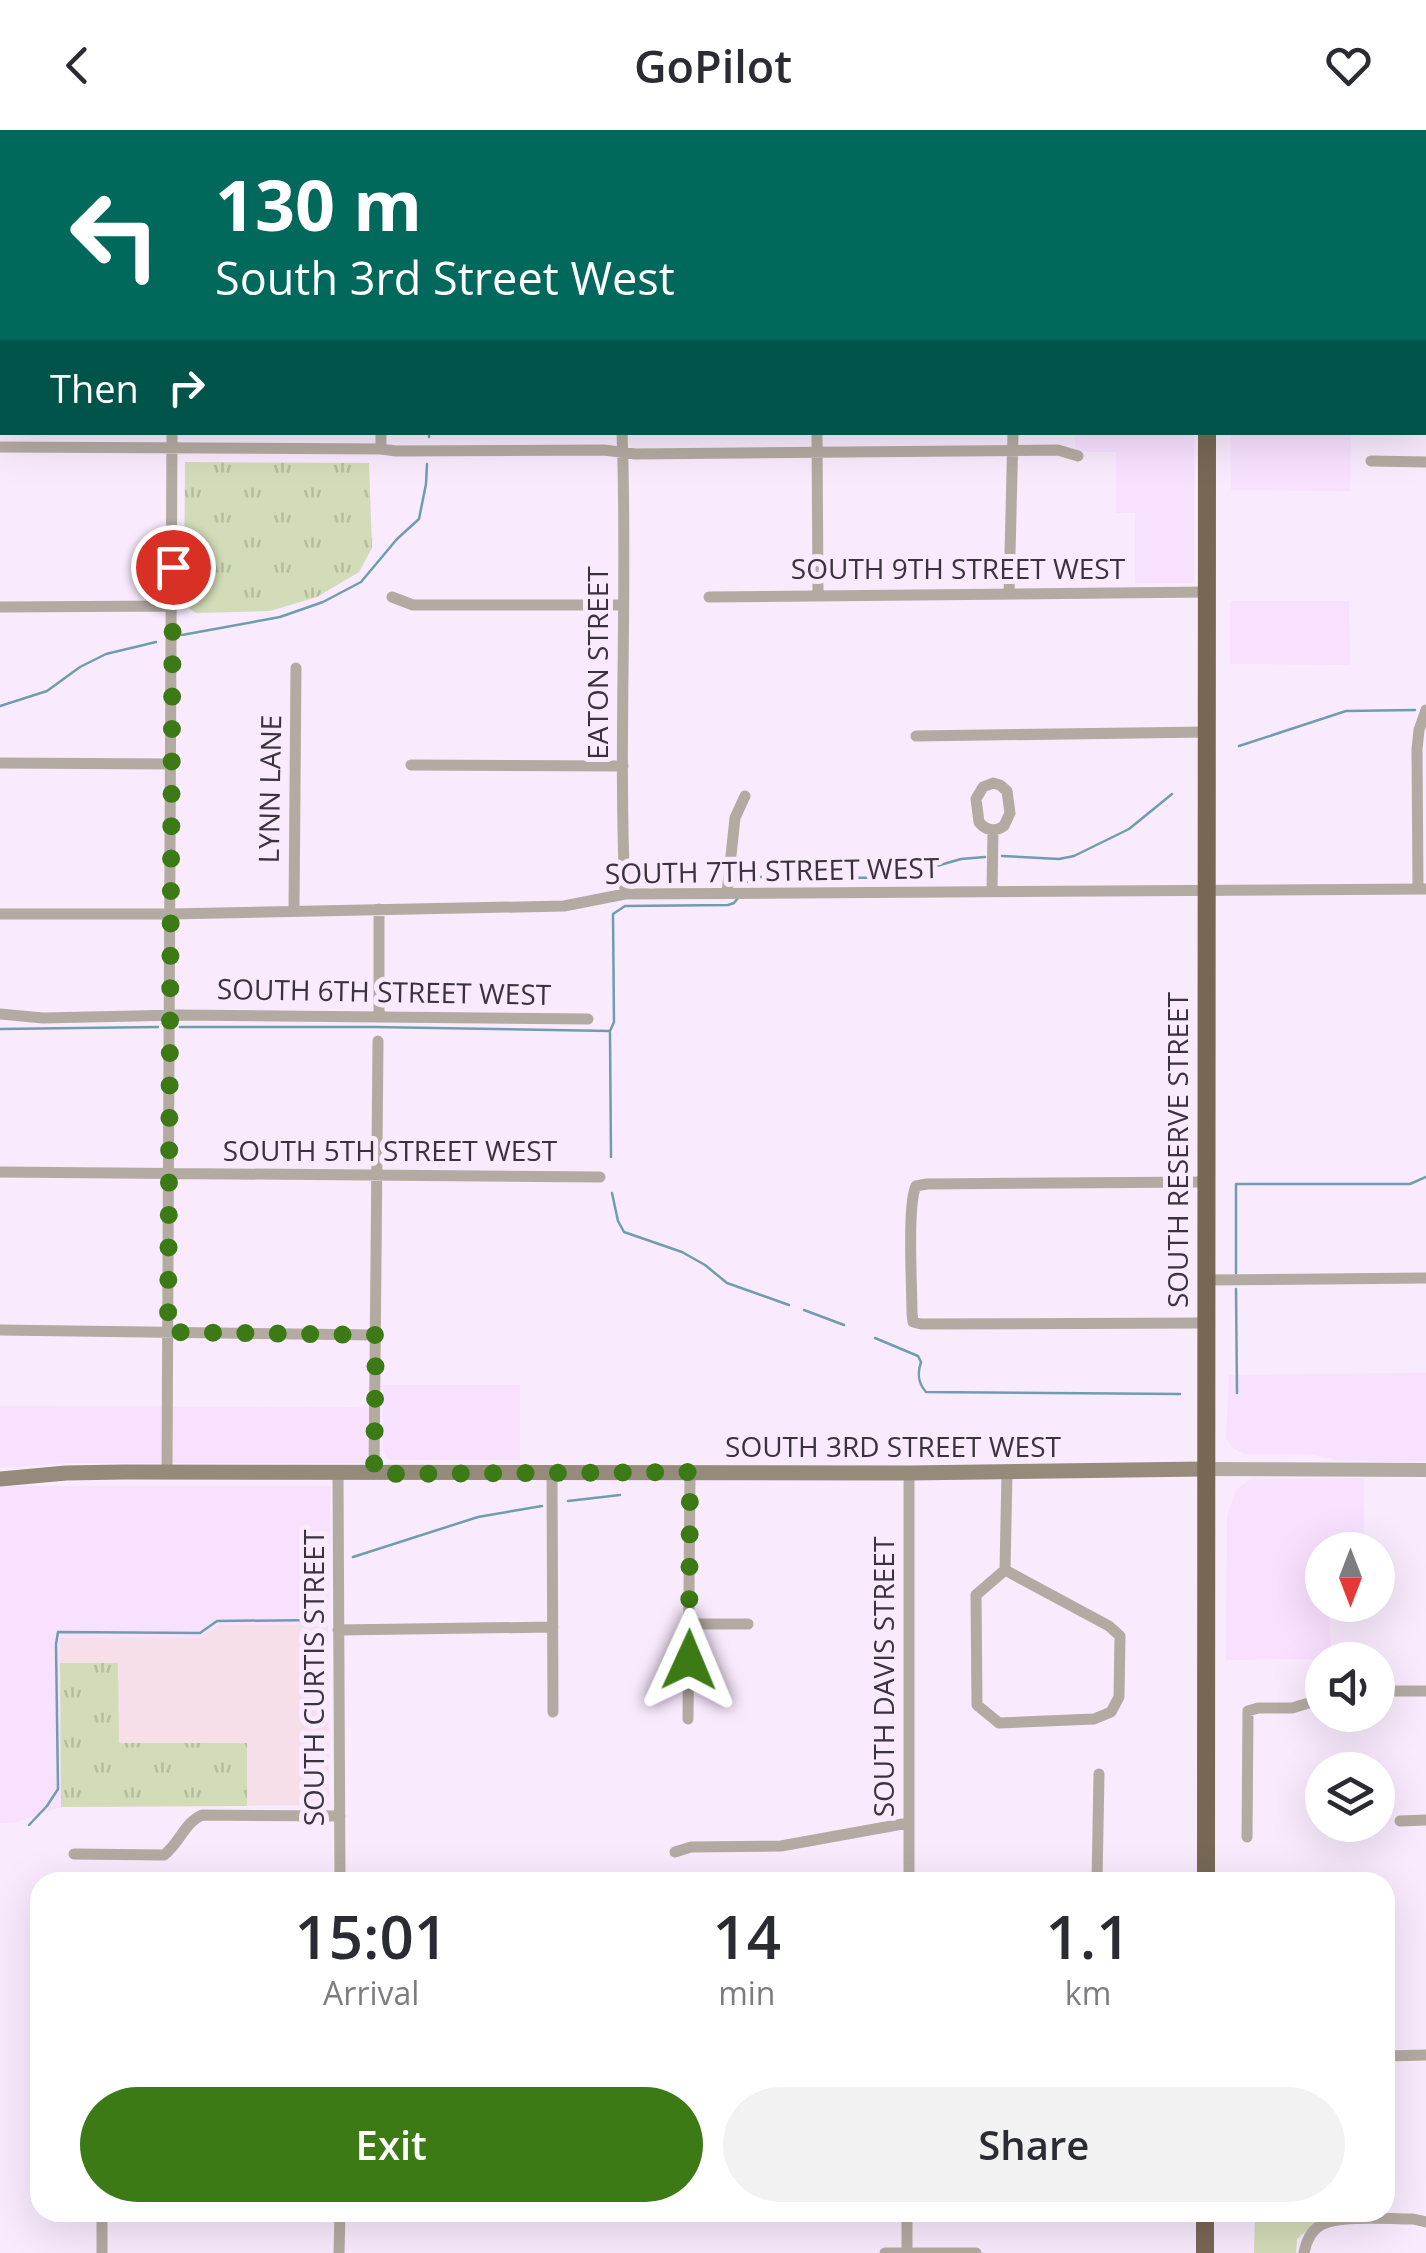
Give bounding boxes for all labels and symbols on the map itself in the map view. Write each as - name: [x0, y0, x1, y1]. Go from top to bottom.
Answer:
- pin: [131, 525, 216, 610]
- street label: SOUTH 9TH STREET WEST: [791, 549, 1126, 587]
- street label: EATON STREET: [578, 566, 616, 760]
- street label: LYNN LANE: [249, 714, 289, 864]
- street label: SOUTH 7TH STREET WEST: [605, 848, 940, 892]
- street label: SOUTH 6TH STREET WEST: [217, 969, 552, 1013]
- street label: SOUTH RESERVE STREET: [1158, 991, 1196, 1308]
- street label: SOUTH 5TH STREET WEST: [223, 1131, 558, 1169]
- street label: SOUTH 3RD STREET WEST: [725, 1427, 1061, 1465]
- street label: SOUTH CURTIS STREET: [294, 1529, 332, 1826]
- north arrow: [1305, 1532, 1395, 1622]
- street label: SOUTH DAVIS STREET: [864, 1536, 902, 1817]
- position arrow: [637, 1608, 741, 1712]

